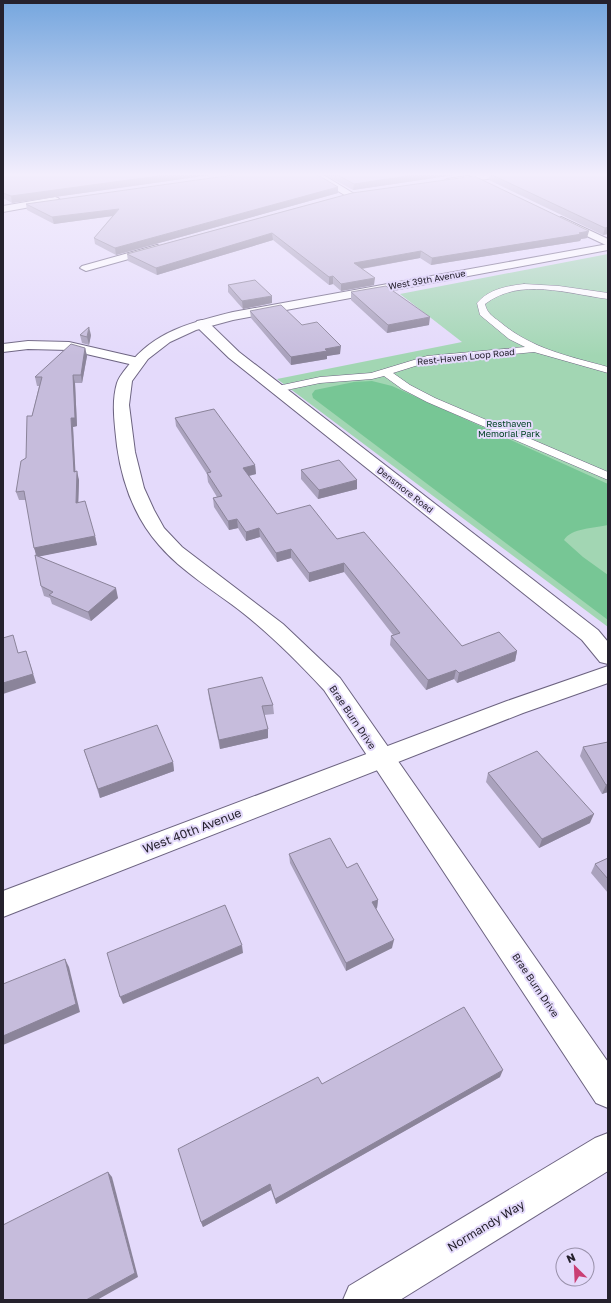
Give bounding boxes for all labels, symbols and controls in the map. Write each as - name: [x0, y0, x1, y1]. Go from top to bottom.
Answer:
- street label: West 39th Avenue: [388, 267, 466, 292]
- street label: Rest-Haven Loop Road: [417, 346, 515, 367]
- park label: Resthaven Memorial Park: [478, 418, 540, 439]
- street label: Densmore Road: [375, 464, 436, 515]
- street label: Brae Burn Drive: [327, 683, 379, 751]
- street label: West 40th Avenue: [140, 805, 243, 856]
- street label: Brae Burn Drive: [510, 951, 562, 1019]
- street label: Normandy Way: [445, 1197, 527, 1254]
- north arrow: [555, 1247, 595, 1287]
- text: N: [564, 1250, 577, 1265]

